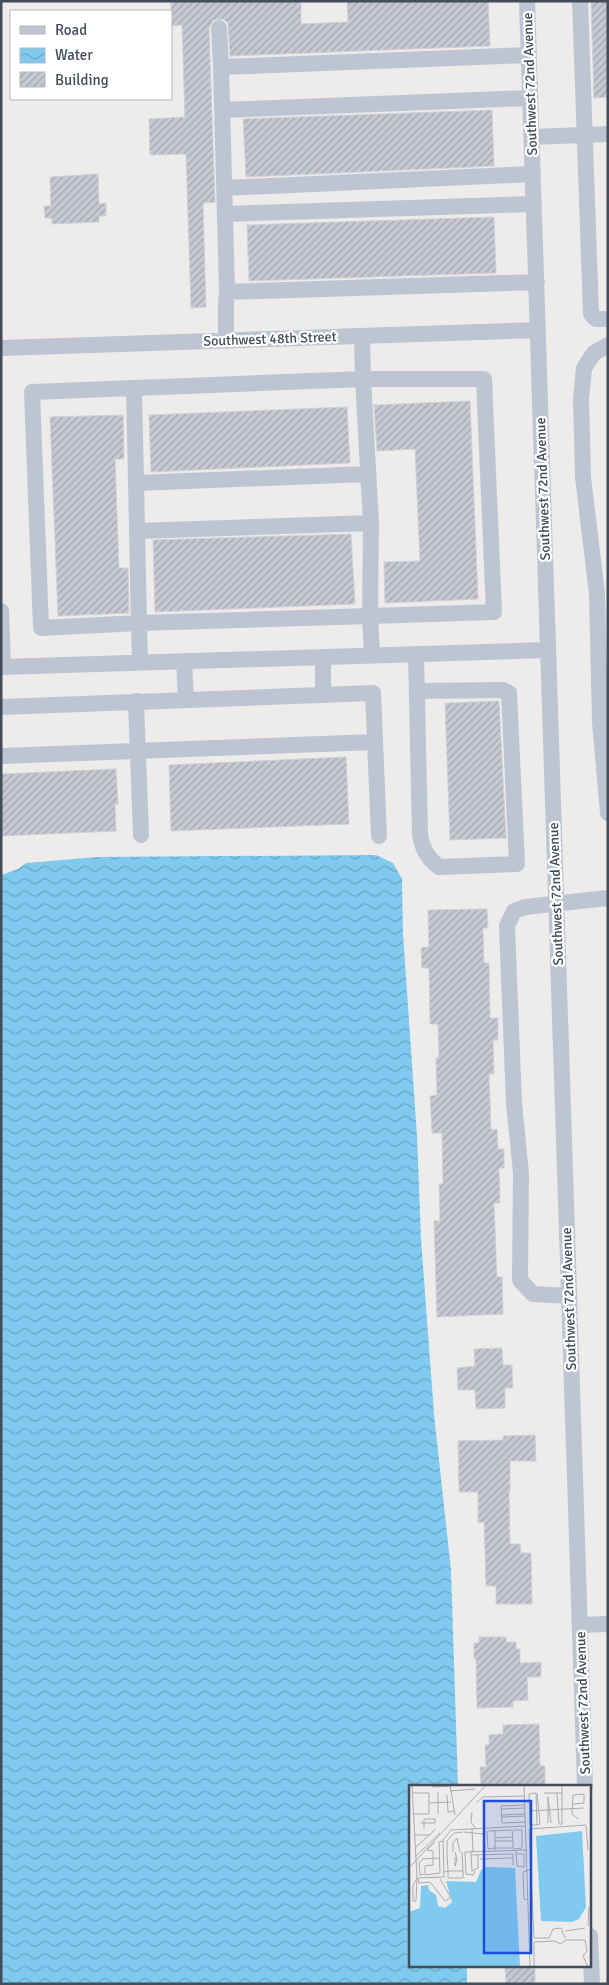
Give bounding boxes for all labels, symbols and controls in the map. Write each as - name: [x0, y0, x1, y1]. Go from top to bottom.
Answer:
- legend: [10, 10, 172, 100]
- street label: Southwest 72nd Avenue: [519, 12, 541, 156]
- text: Road: [55, 21, 87, 39]
- text: Water: [55, 46, 93, 64]
- text: Building: [55, 71, 109, 89]
- street label: Southwest 48th Street: [203, 328, 337, 350]
- street label: Southwest 72nd Avenue: [532, 417, 554, 561]
- street label: Southwest 72nd Avenue: [545, 822, 567, 966]
- street label: Southwest 72nd Avenue: [558, 1227, 580, 1371]
- street label: Southwest 72nd Avenue: [572, 1631, 594, 1775]
- inset map: [409, 1785, 592, 1968]

